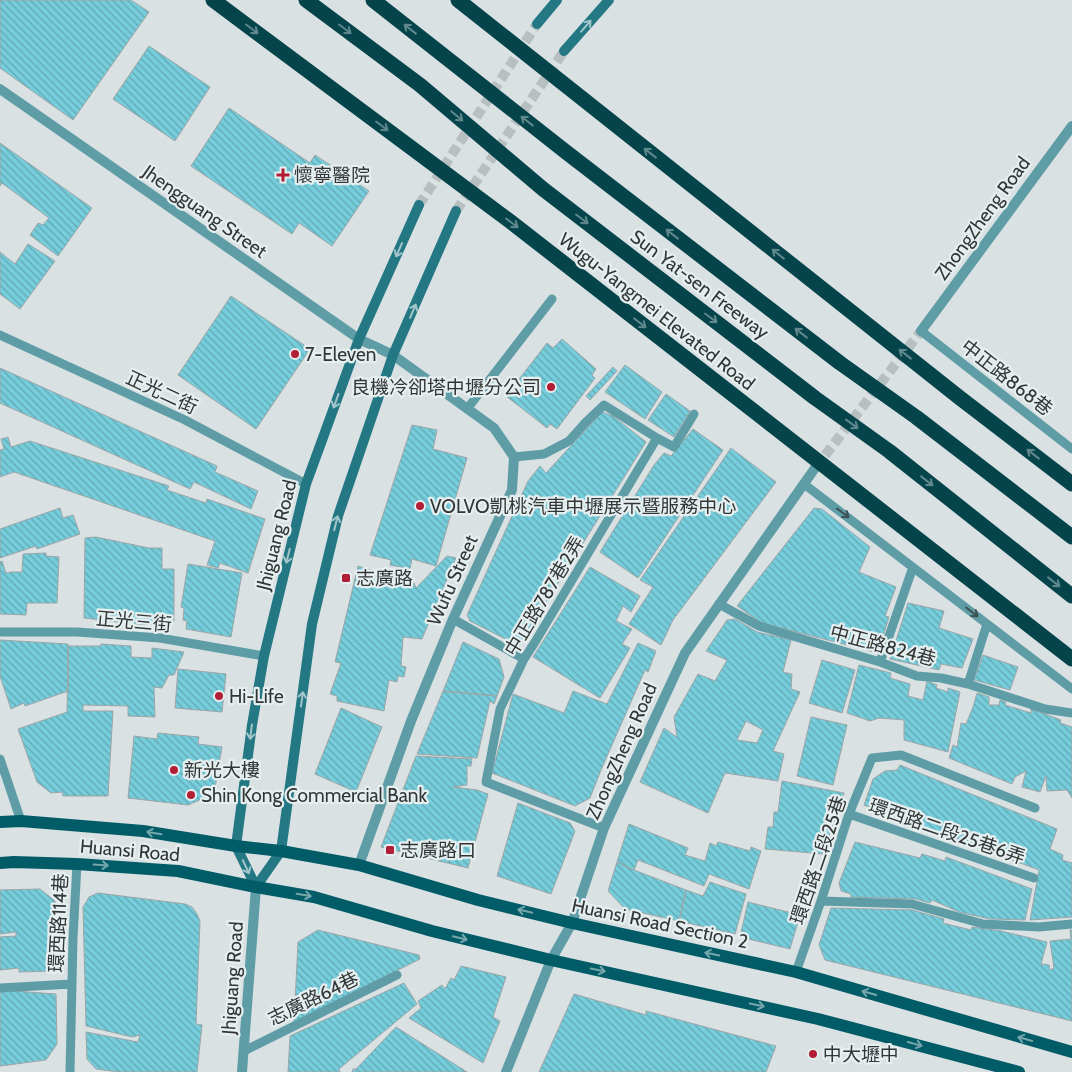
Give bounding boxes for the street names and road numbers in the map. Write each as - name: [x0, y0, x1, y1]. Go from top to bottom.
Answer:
- street label: ZhongZheng Road: [930, 152, 1035, 285]
- street label: Jhengguang Street: [137, 159, 272, 263]
- street label: Sun Yat-sen Freeway: [626, 225, 774, 344]
- street label: Wugu-Yangmei Elevated Road: [554, 228, 759, 395]
- street label: 中正路868巷: [956, 335, 1057, 420]
- street label: 正光二街: [122, 366, 201, 419]
- street label: Jhiguang Road: [251, 477, 301, 594]
- street label: Wufu Street: [422, 531, 483, 629]
- street label: 中正路787巷2弄: [500, 532, 589, 660]
- street label: 正光三街: [95, 607, 173, 636]
- street label: 中正路824巷: [828, 620, 938, 671]
- street label: ZhongZheng Road: [581, 679, 662, 823]
- street label: 環西路二段25巷: [786, 793, 851, 927]
- street label: 環西路二段25巷6弄: [866, 794, 1028, 869]
- street label: Huansi Road: [79, 835, 181, 866]
- street label: 環西路114巷: [44, 873, 73, 973]
- street label: Huansi Road Section 2: [570, 894, 750, 953]
- street label: Jhiguang Road: [217, 921, 248, 1036]
- street label: 志廣路64巷: [264, 967, 362, 1030]

